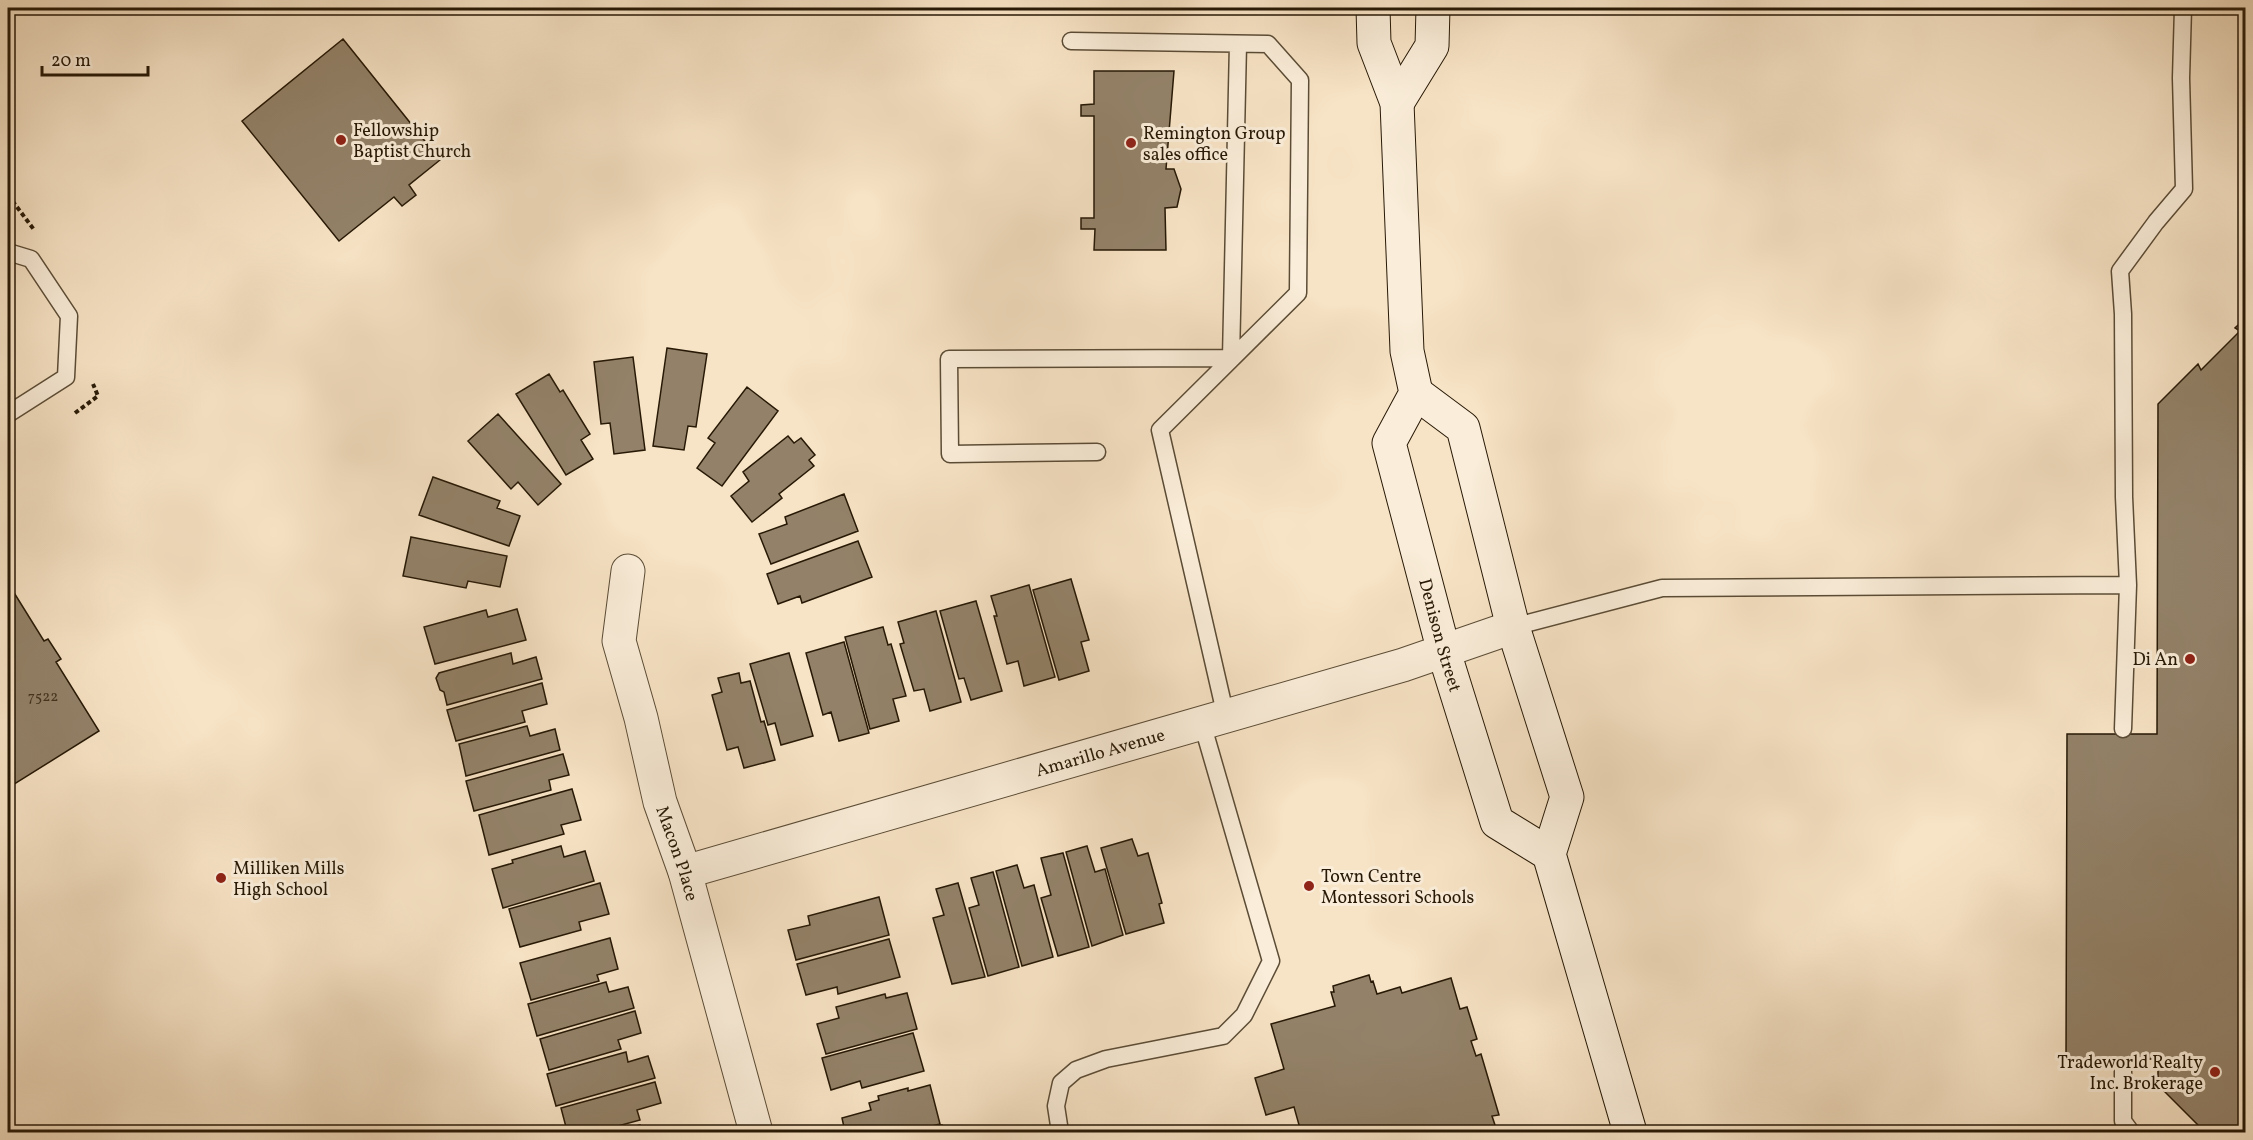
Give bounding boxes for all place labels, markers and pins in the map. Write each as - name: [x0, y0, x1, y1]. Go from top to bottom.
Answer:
- place label: Fellowship Baptist Church: [353, 119, 472, 165]
- place label: Remington Group sales office: [1143, 122, 1286, 168]
- marker: Fellowship Baptist Church: [334, 133, 348, 147]
- marker: Remington Group sales office: [1124, 136, 1138, 150]
- place label: Di An: [2132, 648, 2178, 673]
- marker: Di An: [2183, 652, 2197, 666]
- place label: Milliken Mills High School: [233, 857, 344, 903]
- place label: Town Centre Montessori Schools: [1321, 865, 1474, 911]
- marker: Milliken Mills High School: [214, 871, 228, 885]
- marker: Town Centre Montessori Schools: [1302, 879, 1316, 893]
- place label: Tradeworld Realty Inc. Brokerage: [2057, 1051, 2203, 1097]
- marker: Tradeworld Realty Inc. Brokerage: [2208, 1065, 2222, 1079]

